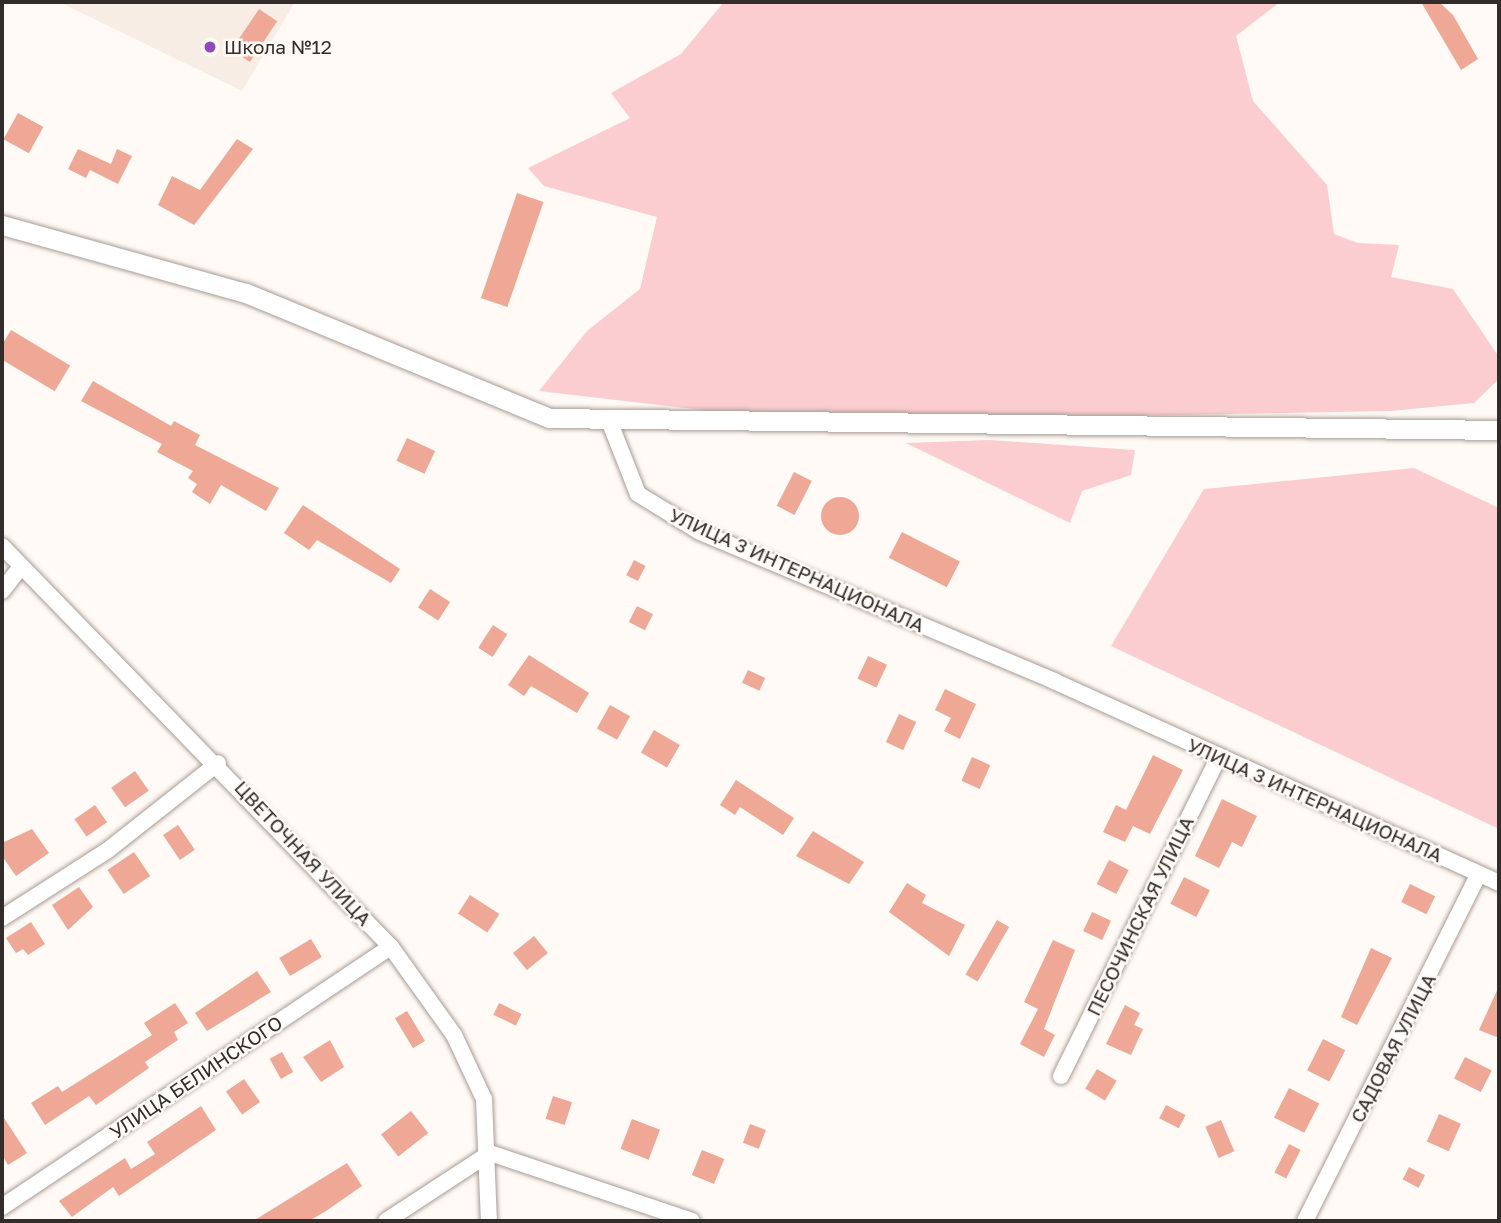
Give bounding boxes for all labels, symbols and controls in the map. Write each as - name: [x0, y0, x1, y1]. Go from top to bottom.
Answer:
- place label: Школа №12: [224, 36, 332, 58]
- marker: Школа №12: [202, 39, 218, 55]
- street label: УЛИЦА 3 ИНТЕРНАЦИОНАЛА: [666, 503, 928, 637]
- street label: УЛИЦА 3 ИНТЕРНАЦИОНАЛА: [1184, 733, 1446, 867]
- street label: ЦВЕТОЧНАЯ УЛИЦА: [230, 776, 376, 930]
- street label: ПЕСОЧИНСКАЯ УЛИЦА: [1082, 813, 1198, 1019]
- street label: САДОВАЯ УЛИЦА: [1346, 970, 1440, 1126]
- street label: УЛИЦА БЕЛИНСКОГО: [105, 1011, 287, 1143]

